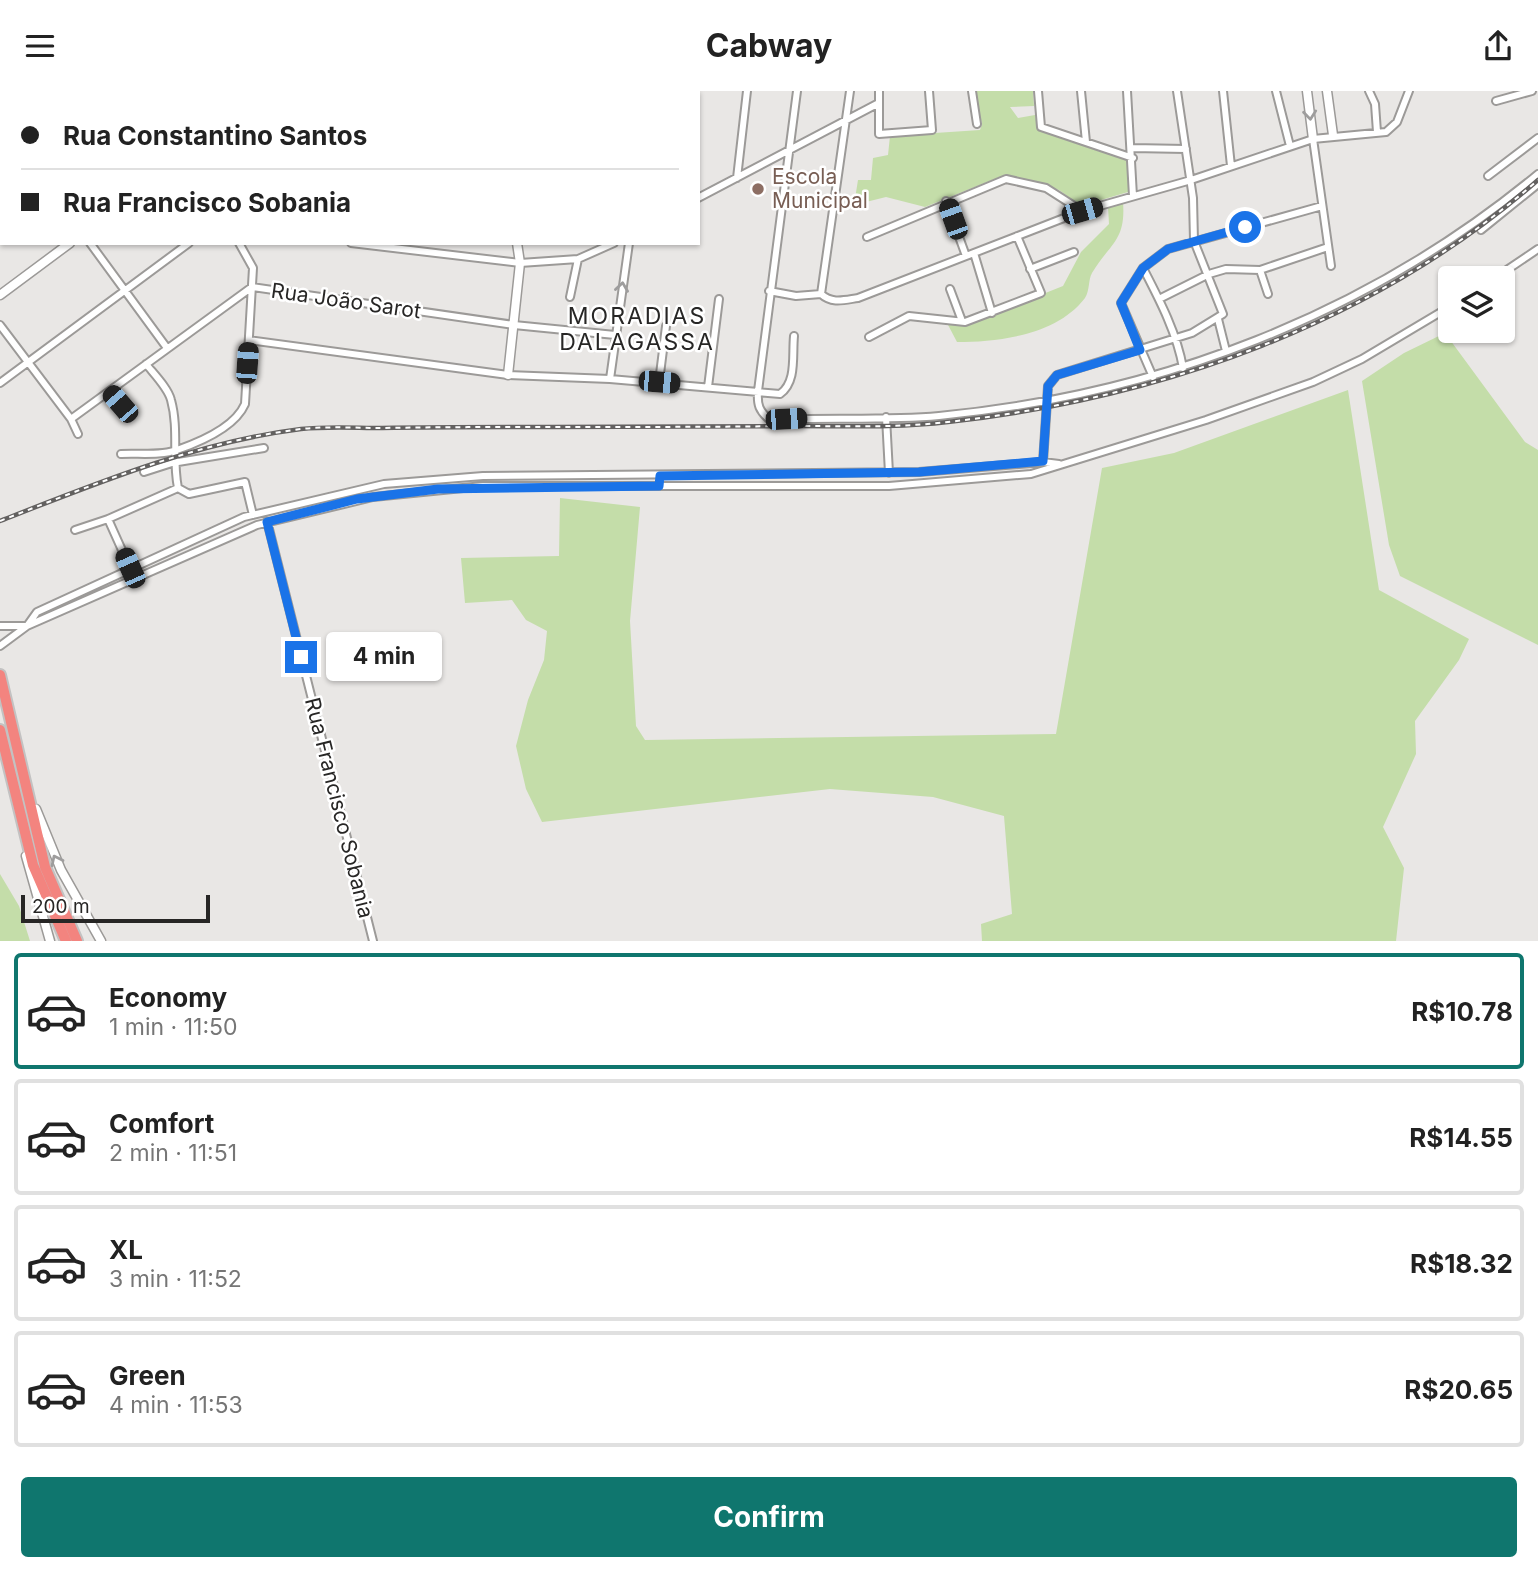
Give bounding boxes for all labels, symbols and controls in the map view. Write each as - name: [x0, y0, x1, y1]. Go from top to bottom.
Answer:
- text: Cabway: [706, 26, 832, 65]
- icon: menu: [21, 27, 59, 65]
- icon: share: [1479, 27, 1517, 65]
- one-way arrow: [1302, 110, 1317, 121]
- text: Rua Constantino Santos: [63, 120, 367, 151]
- place label: Escola Municipal: [772, 164, 868, 213]
- marker: Escola Municipal: [750, 181, 766, 197]
- text: Rua Francisco Sobania: [63, 187, 351, 218]
- car: [1059, 195, 1106, 227]
- car: [936, 196, 971, 242]
- route start: [1229, 211, 1261, 243]
- map controls: [1438, 266, 1515, 343]
- button: layers: [1438, 266, 1515, 343]
- street label: Rua João Sarot: [270, 278, 423, 323]
- one-way arrow: [615, 281, 630, 293]
- district label: MORADIAS DALAGASSA: [559, 302, 715, 356]
- car: [236, 341, 259, 385]
- car: [638, 370, 681, 394]
- car: [99, 381, 142, 427]
- car: [765, 407, 808, 431]
- car: [112, 545, 149, 591]
- callout: 4 min: [326, 633, 441, 681]
- route end: [285, 641, 317, 673]
- text: 4 min: [353, 642, 415, 670]
- street label: Rua Francisco Sobania: [300, 695, 379, 921]
- one-way arrow: [51, 855, 65, 867]
- scale bar: [21, 892, 210, 924]
- text: 200 m: [32, 895, 90, 918]
- icon: car: [25, 980, 88, 1043]
- text: Economy: [109, 982, 227, 1013]
- text: R$10.78: [1411, 996, 1513, 1027]
- text: 1 min · 11:50: [109, 1013, 238, 1041]
- icon: car: [25, 1106, 88, 1169]
- text: Comfort: [109, 1108, 214, 1139]
- text: R$14.55: [1409, 1122, 1513, 1153]
- text: 2 min · 11:51: [109, 1139, 237, 1167]
- icon: car: [25, 1232, 88, 1295]
- text: XL: [109, 1234, 143, 1265]
- text: R$18.32: [1410, 1248, 1513, 1279]
- text: 3 min · 11:52: [109, 1265, 242, 1293]
- icon: car: [25, 1358, 88, 1421]
- text: Green: [109, 1360, 186, 1391]
- text: R$20.65: [1404, 1374, 1513, 1405]
- text: 4 min · 11:53: [109, 1391, 243, 1419]
- button: Confirm: [21, 1477, 1517, 1557]

